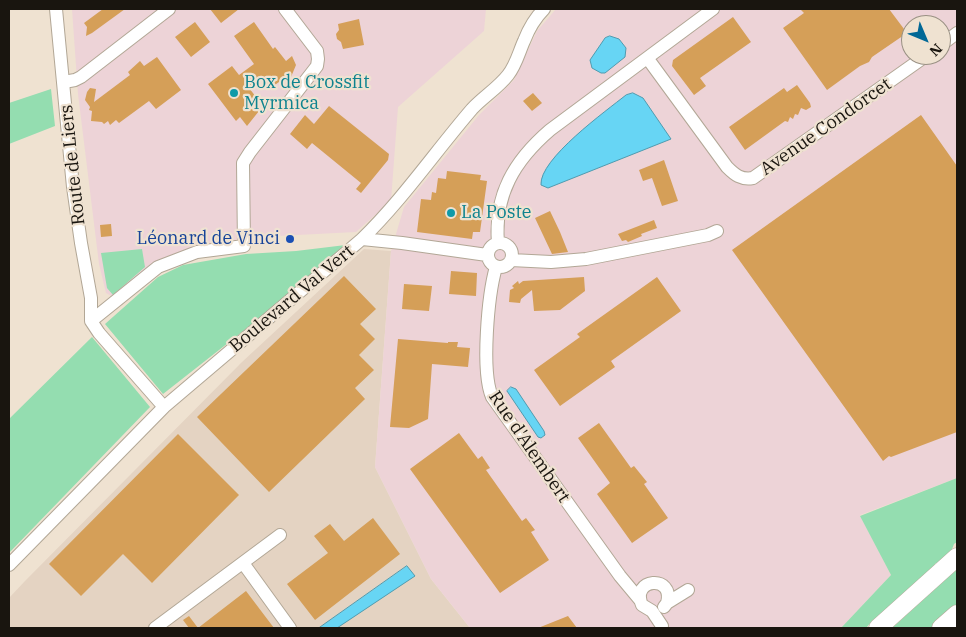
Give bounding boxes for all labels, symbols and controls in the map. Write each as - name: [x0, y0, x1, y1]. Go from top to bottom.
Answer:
- north arrow: [901, 15, 951, 65]
- text: N: [926, 40, 946, 60]
- place label: Box de Crossfit Myrmica: [244, 72, 370, 115]
- street label: Avenue Condorcet: [756, 74, 896, 180]
- marker: Box de Crossfit Myrmica: [228, 87, 240, 99]
- street label: Route de Liers: [56, 104, 90, 226]
- place label: La Poste: [461, 202, 531, 224]
- marker: La Poste: [445, 207, 457, 219]
- place label: Léonard de Vinci: [137, 228, 280, 250]
- marker: Léonard de Vinci: [284, 233, 296, 245]
- street label: Boulevard Val Vert: [225, 241, 359, 357]
- street label: Rue d'Alembert: [484, 387, 574, 507]

